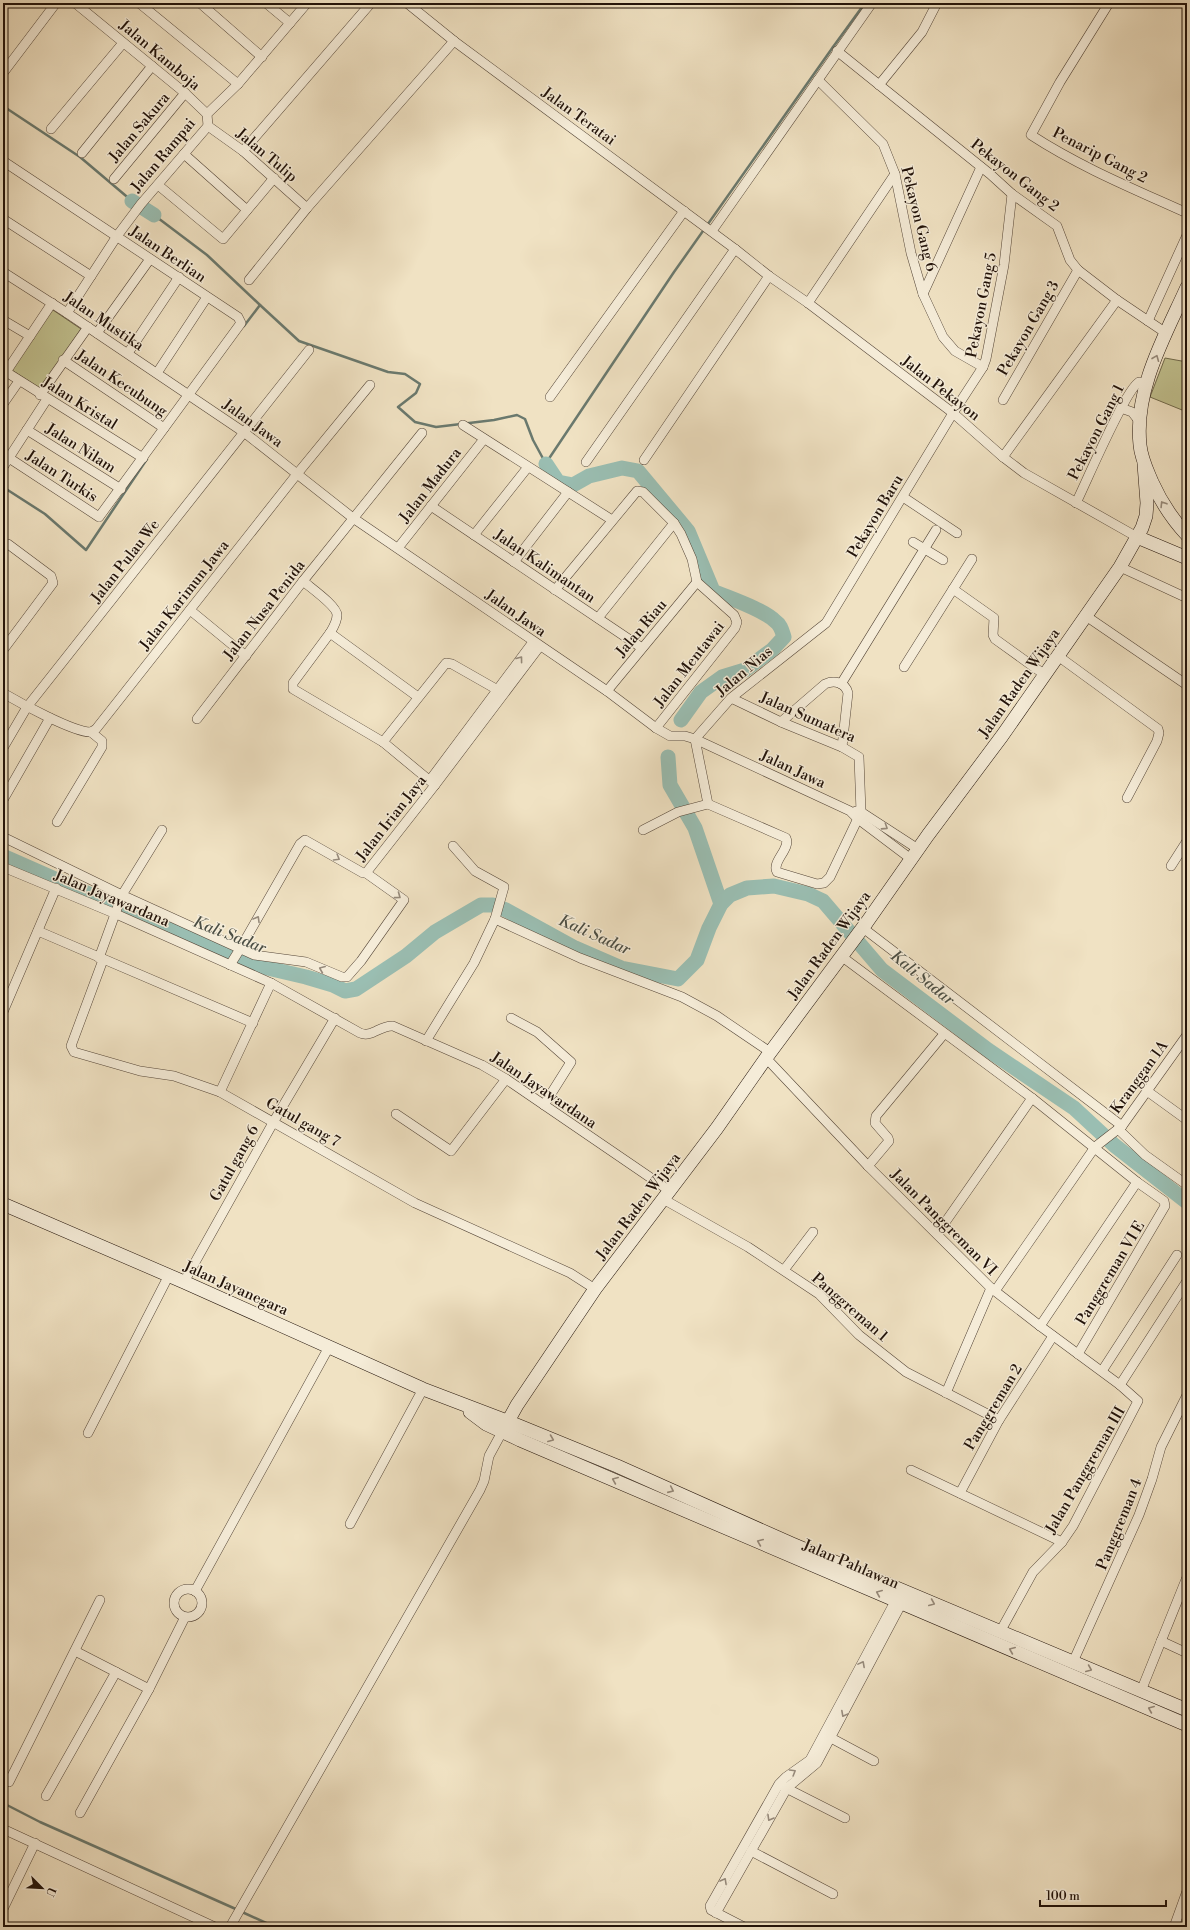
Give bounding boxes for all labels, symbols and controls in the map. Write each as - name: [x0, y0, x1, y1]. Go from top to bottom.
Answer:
- street label: Jalan Kamboja: [115, 15, 204, 95]
- street label: Jalan Teratai: [537, 83, 619, 150]
- street label: Jalan Sakura: [104, 88, 174, 167]
- street label: Jalan Rampai: [126, 114, 200, 197]
- street label: Penarip Gang 2: [1049, 123, 1150, 187]
- street label: Jalan Tulip: [231, 124, 301, 186]
- street label: Pekayon Gang 2: [967, 135, 1063, 216]
- street label: Pekayon Gang 6: [896, 165, 941, 274]
- street label: Jalan Berlian: [125, 221, 210, 287]
- street label: Pekayon Gang 5: [962, 251, 1001, 359]
- street label: Pekayon Gang 3: [993, 277, 1063, 379]
- street label: Jalan Mustika: [59, 287, 148, 355]
- street label: Jalan Kecubung: [71, 345, 171, 421]
- street label: Jalan Pekayon: [897, 351, 984, 425]
- one-way arrow: [1151, 354, 1159, 362]
- street label: Jalan Kristal: [38, 372, 121, 434]
- street label: Pekayon Gang 1: [1064, 381, 1129, 483]
- street label: Jalan Jawa: [218, 395, 287, 452]
- street label: Jalan Nilam: [41, 419, 119, 477]
- street label: Jalan Madura: [395, 444, 466, 527]
- street label: Jalan Turkis: [22, 446, 101, 507]
- street label: Pekayon Baru: [843, 471, 908, 561]
- one-way arrow: [1160, 501, 1168, 508]
- street label: Jalan Pulau We: [86, 516, 164, 608]
- street label: Jalan Kalimantan: [490, 525, 599, 607]
- street label: Jalan Karimun Jawa: [135, 536, 234, 655]
- street label: Jalan Nusa Penida: [219, 556, 310, 665]
- street label: Jalan Jawa: [481, 585, 550, 641]
- street label: Jalan Riau: [611, 595, 671, 662]
- street label: Jalan Mentawai: [649, 618, 729, 712]
- street label: Jalan Raden Wijaya: [974, 625, 1065, 743]
- street label: Jalan Nias: [711, 642, 777, 701]
- one-way arrow: [515, 657, 522, 664]
- street label: Jalan Sumatera: [756, 687, 859, 747]
- street label: Jalan Jawa: [756, 746, 829, 793]
- street label: Jalan Irian Jaya: [351, 771, 431, 866]
- one-way arrow: [880, 822, 887, 829]
- one-way arrow: [333, 853, 340, 860]
- street label: Jalan Jayawardana: [50, 865, 173, 932]
- street label: Jalan Raden Wijaya: [783, 887, 875, 1004]
- one-way arrow: [394, 891, 401, 899]
- water label: Kali Sadar: [555, 910, 635, 960]
- water label: Kali Sadar: [190, 912, 270, 958]
- one-way arrow: [252, 916, 259, 923]
- water label: Kali Sadar: [886, 946, 959, 1010]
- one-way arrow: [319, 966, 327, 974]
- street label: Kranggan 1A: [1106, 1036, 1173, 1118]
- street label: Jalan Jayawardana: [486, 1047, 601, 1133]
- street label: Gatul gang 7: [262, 1094, 344, 1152]
- street label: Gatul gang 6: [206, 1122, 263, 1205]
- street label: Jalan Raden Wijaya: [591, 1149, 685, 1264]
- street label: Jalan Panggreman VI: [886, 1164, 1001, 1280]
- street label: Panggreman VI E: [1072, 1218, 1149, 1329]
- street label: Jalan Jayanegara: [180, 1256, 291, 1320]
- street label: Panggreman 1: [808, 1269, 892, 1346]
- street label: Panggreman 2: [960, 1361, 1027, 1454]
- street label: Jalan Panggreman III: [1041, 1403, 1130, 1538]
- one-way arrow: [547, 1434, 555, 1442]
- street label: Panggreman 4: [1092, 1475, 1147, 1573]
- one-way arrow: [611, 1477, 618, 1485]
- one-way arrow: [666, 1485, 674, 1493]
- street label: Jalan Pahlawan: [799, 1535, 902, 1593]
- one-way arrow: [756, 1539, 763, 1547]
- one-way arrow: [876, 1590, 883, 1598]
- one-way arrow: [928, 1598, 935, 1606]
- one-way arrow: [1008, 1647, 1016, 1655]
- one-way arrow: [857, 1661, 864, 1668]
- one-way arrow: [1086, 1665, 1093, 1673]
- one-way arrow: [1148, 1706, 1156, 1714]
- one-way arrow: [841, 1710, 849, 1717]
- one-way arrow: [789, 1770, 796, 1777]
- one-way arrow: [767, 1814, 774, 1821]
- north arrow: [22, 1868, 62, 1908]
- one-way arrow: [720, 1878, 727, 1885]
- scale bar: [1040, 1882, 1166, 1908]
- text: U: [42, 1885, 58, 1899]
- text: 100 m: [1046, 1889, 1080, 1904]

